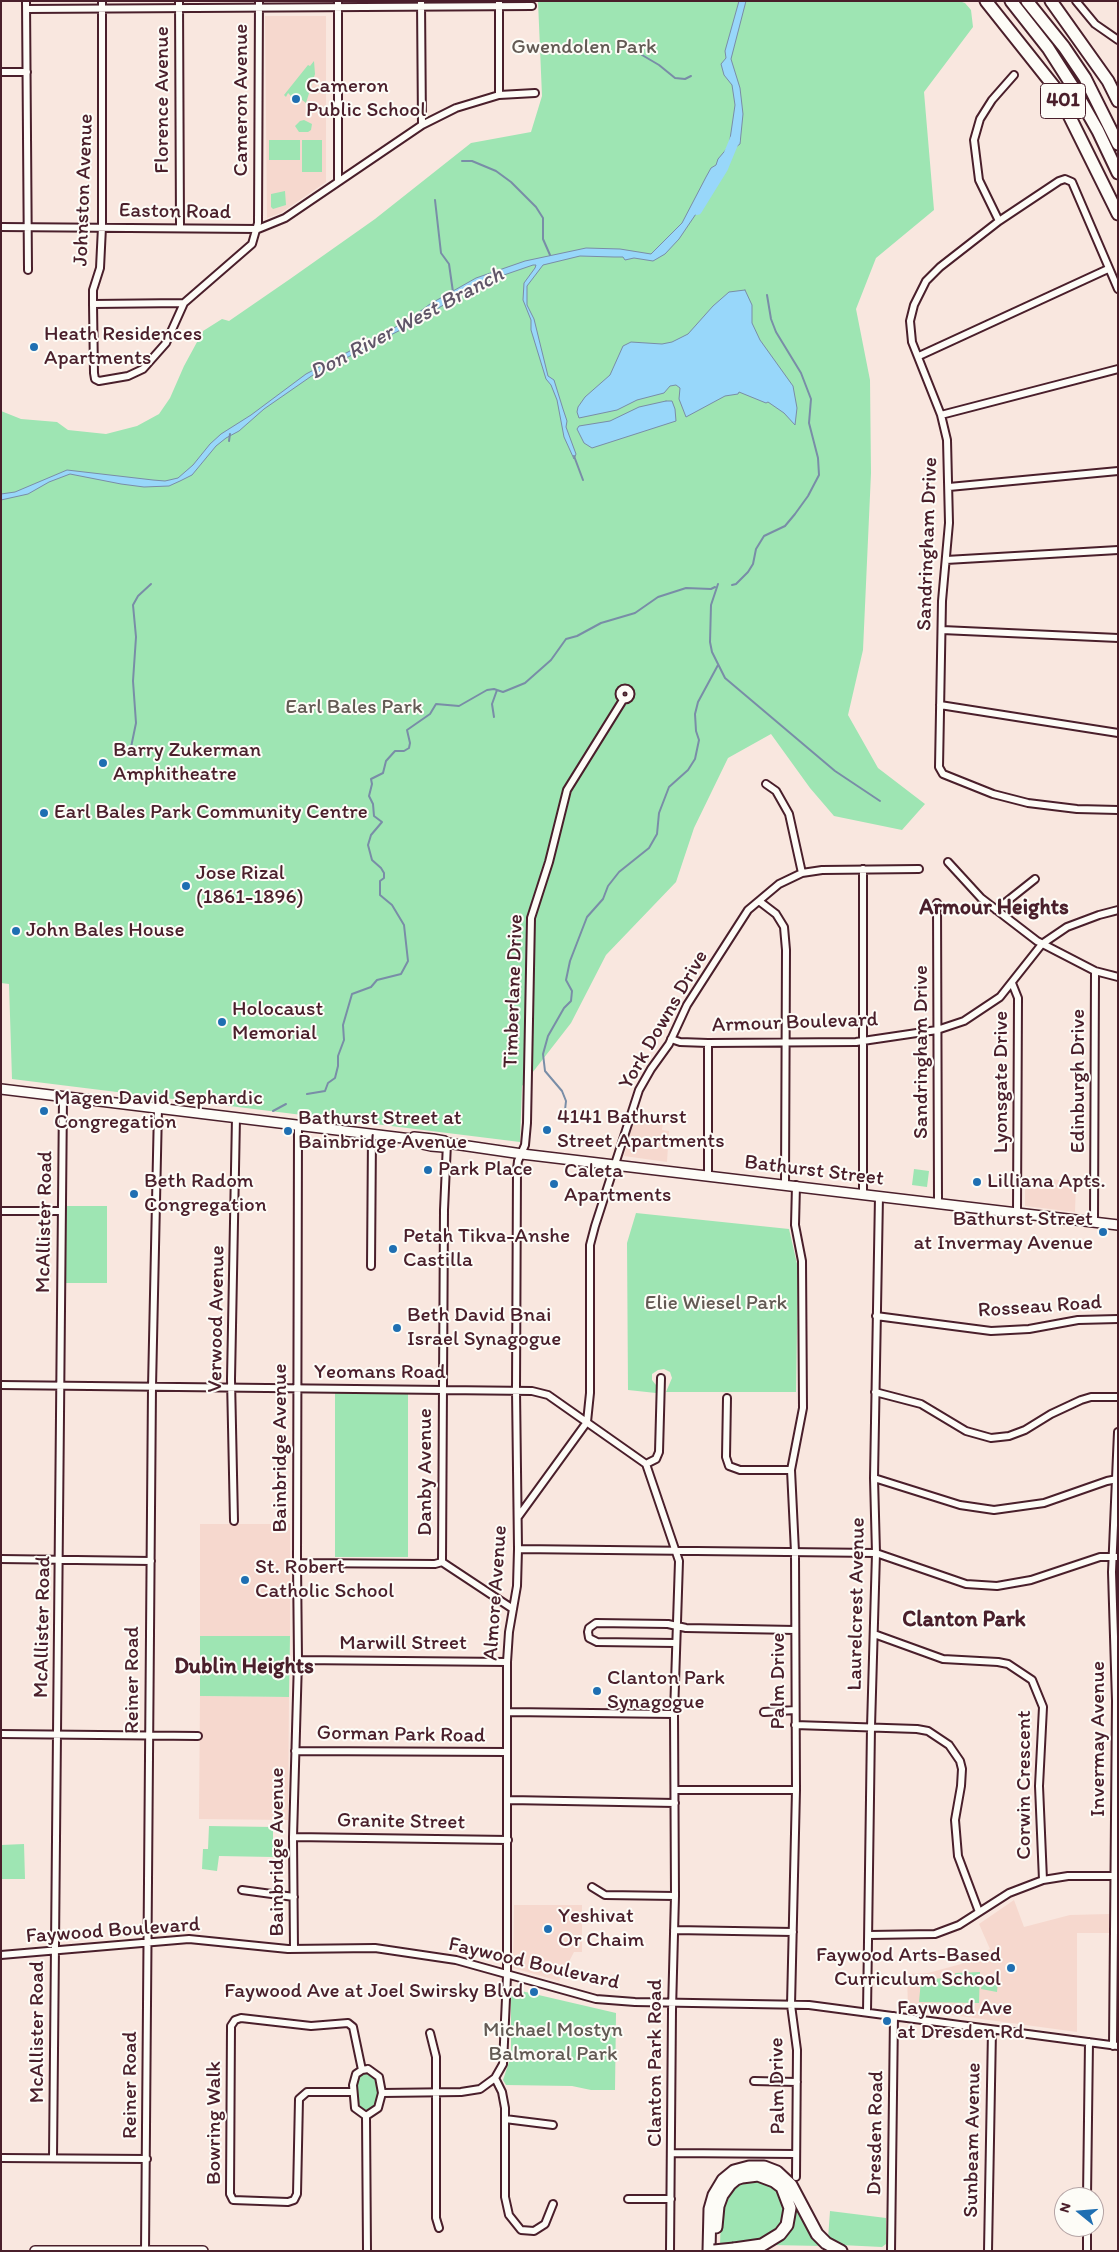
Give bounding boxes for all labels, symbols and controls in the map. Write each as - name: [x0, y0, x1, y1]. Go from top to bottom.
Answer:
- street label: Cameron Avenue: [229, 24, 255, 176]
- street label: Florence Avenue: [150, 26, 176, 174]
- park label: Gwendolen Park: [511, 35, 657, 61]
- place label: Cameron Public School: [306, 74, 426, 124]
- road number: 401: [1040, 84, 1086, 118]
- marker: Cameron Public School: [290, 93, 302, 105]
- street label: Johnston Avenue: [69, 113, 99, 267]
- street label: Easton Road: [119, 198, 231, 226]
- water label: Don River West Branch: [306, 262, 508, 386]
- place label: Heath Residences Apartments: [44, 322, 202, 372]
- marker: Heath Residences Apartments: [28, 341, 40, 353]
- street label: Sandringham Drive: [912, 457, 944, 631]
- park label: Earl Bales Park: [285, 695, 423, 721]
- place label: Barry Zukerman Amphitheatre: [113, 738, 261, 788]
- marker: Barry Zukerman Amphitheatre: [97, 757, 109, 769]
- place label: Earl Bales Park Community Centre: [54, 800, 368, 826]
- marker: Earl Bales Park Community Centre: [38, 807, 50, 819]
- place label: Jose Rizal (1861-1896): [196, 861, 304, 911]
- marker: Jose Rizal (1861-1896): [180, 880, 192, 892]
- district label: Armour Heights: [919, 895, 1069, 921]
- street label: Timberlane Drive: [499, 914, 529, 1068]
- place label: John Bales House: [26, 918, 185, 944]
- marker: John Bales House: [10, 925, 22, 937]
- street label: York Downs Drive: [614, 946, 714, 1094]
- street label: Sandringham Drive: [909, 965, 935, 1139]
- place label: Holocaust Memorial: [232, 997, 323, 1047]
- street label: Armour Boulevard: [711, 1008, 879, 1038]
- street label: Edinburgh Drive: [1066, 1009, 1092, 1153]
- street label: Lyonsgate Drive: [989, 1011, 1015, 1153]
- marker: Holocaust Memorial: [216, 1016, 228, 1028]
- place label: Magen David Sephardic Congregation: [54, 1086, 263, 1136]
- marker: Magen David Sephardic Congregation: [38, 1105, 50, 1117]
- place label: 4141 Bathurst Street Apartments: [557, 1105, 725, 1155]
- place label: Bathurst Street at Bainbridge Avenue: [298, 1106, 467, 1156]
- marker: 4141 Bathurst Street Apartments: [541, 1124, 553, 1136]
- marker: Bathurst Street at Bainbridge Avenue: [282, 1125, 294, 1137]
- street label: Bathurst Street: [743, 1150, 885, 1192]
- street label: McAllister Road: [31, 1151, 59, 1293]
- place label: Park Place: [438, 1157, 532, 1183]
- place label: Caleta Apartments: [564, 1159, 671, 1209]
- marker: Park Place: [422, 1164, 434, 1176]
- place label: Beth Radom Congregation: [144, 1169, 267, 1219]
- place label: Lilliana Apts.: [987, 1169, 1106, 1195]
- marker: Lilliana Apts.: [971, 1176, 983, 1188]
- marker: Caleta Apartments: [548, 1178, 560, 1190]
- marker: Beth Radom Congregation: [128, 1188, 140, 1200]
- place label: Bathurst Street at Invermay Avenue: [914, 1207, 1093, 1257]
- place label: Petah Tikva-Anshe Castilla: [403, 1224, 570, 1274]
- marker: Bathurst Street at Invermay Avenue: [1097, 1226, 1109, 1238]
- marker: Petah Tikva-Anshe Castilla: [387, 1243, 399, 1255]
- street label: Verwood Avenue: [203, 1245, 231, 1393]
- street label: Rosseau Road: [977, 1290, 1103, 1324]
- park label: Elie Wiesel Park: [645, 1291, 787, 1317]
- place label: Beth David Bnai Israel Synagogue: [407, 1303, 561, 1353]
- marker: Beth David Bnai Israel Synagogue: [391, 1322, 403, 1334]
- street label: Yeomans Road: [314, 1360, 446, 1386]
- street label: Bainbridge Avenue: [268, 1363, 294, 1533]
- street label: Danby Avenue: [413, 1408, 439, 1536]
- street label: Laurelcrest Avenue: [843, 1517, 871, 1691]
- street label: Almore Avenue: [479, 1524, 513, 1662]
- place label: St. Robert Catholic School: [255, 1555, 394, 1605]
- street label: McAllister Road: [29, 1556, 57, 1698]
- marker: St. Robert Catholic School: [239, 1574, 251, 1586]
- district label: Clanton Park: [902, 1607, 1026, 1633]
- street label: Reiner Road: [120, 1626, 146, 1734]
- street label: Marwill Street: [339, 1631, 467, 1657]
- street label: Palm Drive: [766, 1632, 792, 1730]
- district label: Dublin Heights: [174, 1654, 314, 1680]
- street label: Invermay Avenue: [1086, 1661, 1112, 1817]
- place label: Clanton Park Synagogue: [607, 1666, 725, 1716]
- marker: Clanton Park Synagogue: [591, 1685, 603, 1697]
- street label: Corwin Crescent: [1012, 1710, 1038, 1860]
- street label: Gorman Park Road: [316, 1721, 486, 1749]
- street label: Bainbridge Avenue: [265, 1767, 291, 1937]
- street label: Granite Street: [336, 1808, 466, 1836]
- place label: Yeshivat Or Chaim: [558, 1904, 644, 1954]
- street label: Faywood Boulevard: [25, 1912, 201, 1950]
- marker: Yeshivat Or Chaim: [542, 1923, 554, 1935]
- street label: Faywood Boulevard: [446, 1932, 622, 1996]
- place label: Faywood Arts-Based Curriculum School: [816, 1943, 1001, 1993]
- street label: McAllister Road: [25, 1961, 51, 2103]
- marker: Faywood Arts-Based Curriculum School: [1005, 1962, 1017, 1974]
- place label: Faywood Ave at Joel Swirsky Blvd: [224, 1979, 524, 2005]
- street label: Clanton Park Road: [643, 1979, 669, 2147]
- marker: Faywood Ave at Joel Swirsky Blvd: [528, 1986, 540, 1998]
- place label: Faywood Ave at Dresden Rd: [897, 1996, 1024, 2046]
- marker: Faywood Ave at Dresden Rd: [881, 2015, 893, 2027]
- park label: Michael Mostyn Balmoral Park: [483, 2018, 623, 2068]
- street label: Reiner Road: [118, 2031, 144, 2139]
- street label: Palm Drive: [765, 2037, 791, 2135]
- street label: Bowring Walk: [202, 2061, 228, 2185]
- street label: Sunbeam Avenue: [959, 2062, 987, 2218]
- street label: Dresden Road: [862, 2070, 890, 2196]
- north arrow: [1054, 2187, 1104, 2237]
- text: N: [1056, 2201, 1075, 2215]

